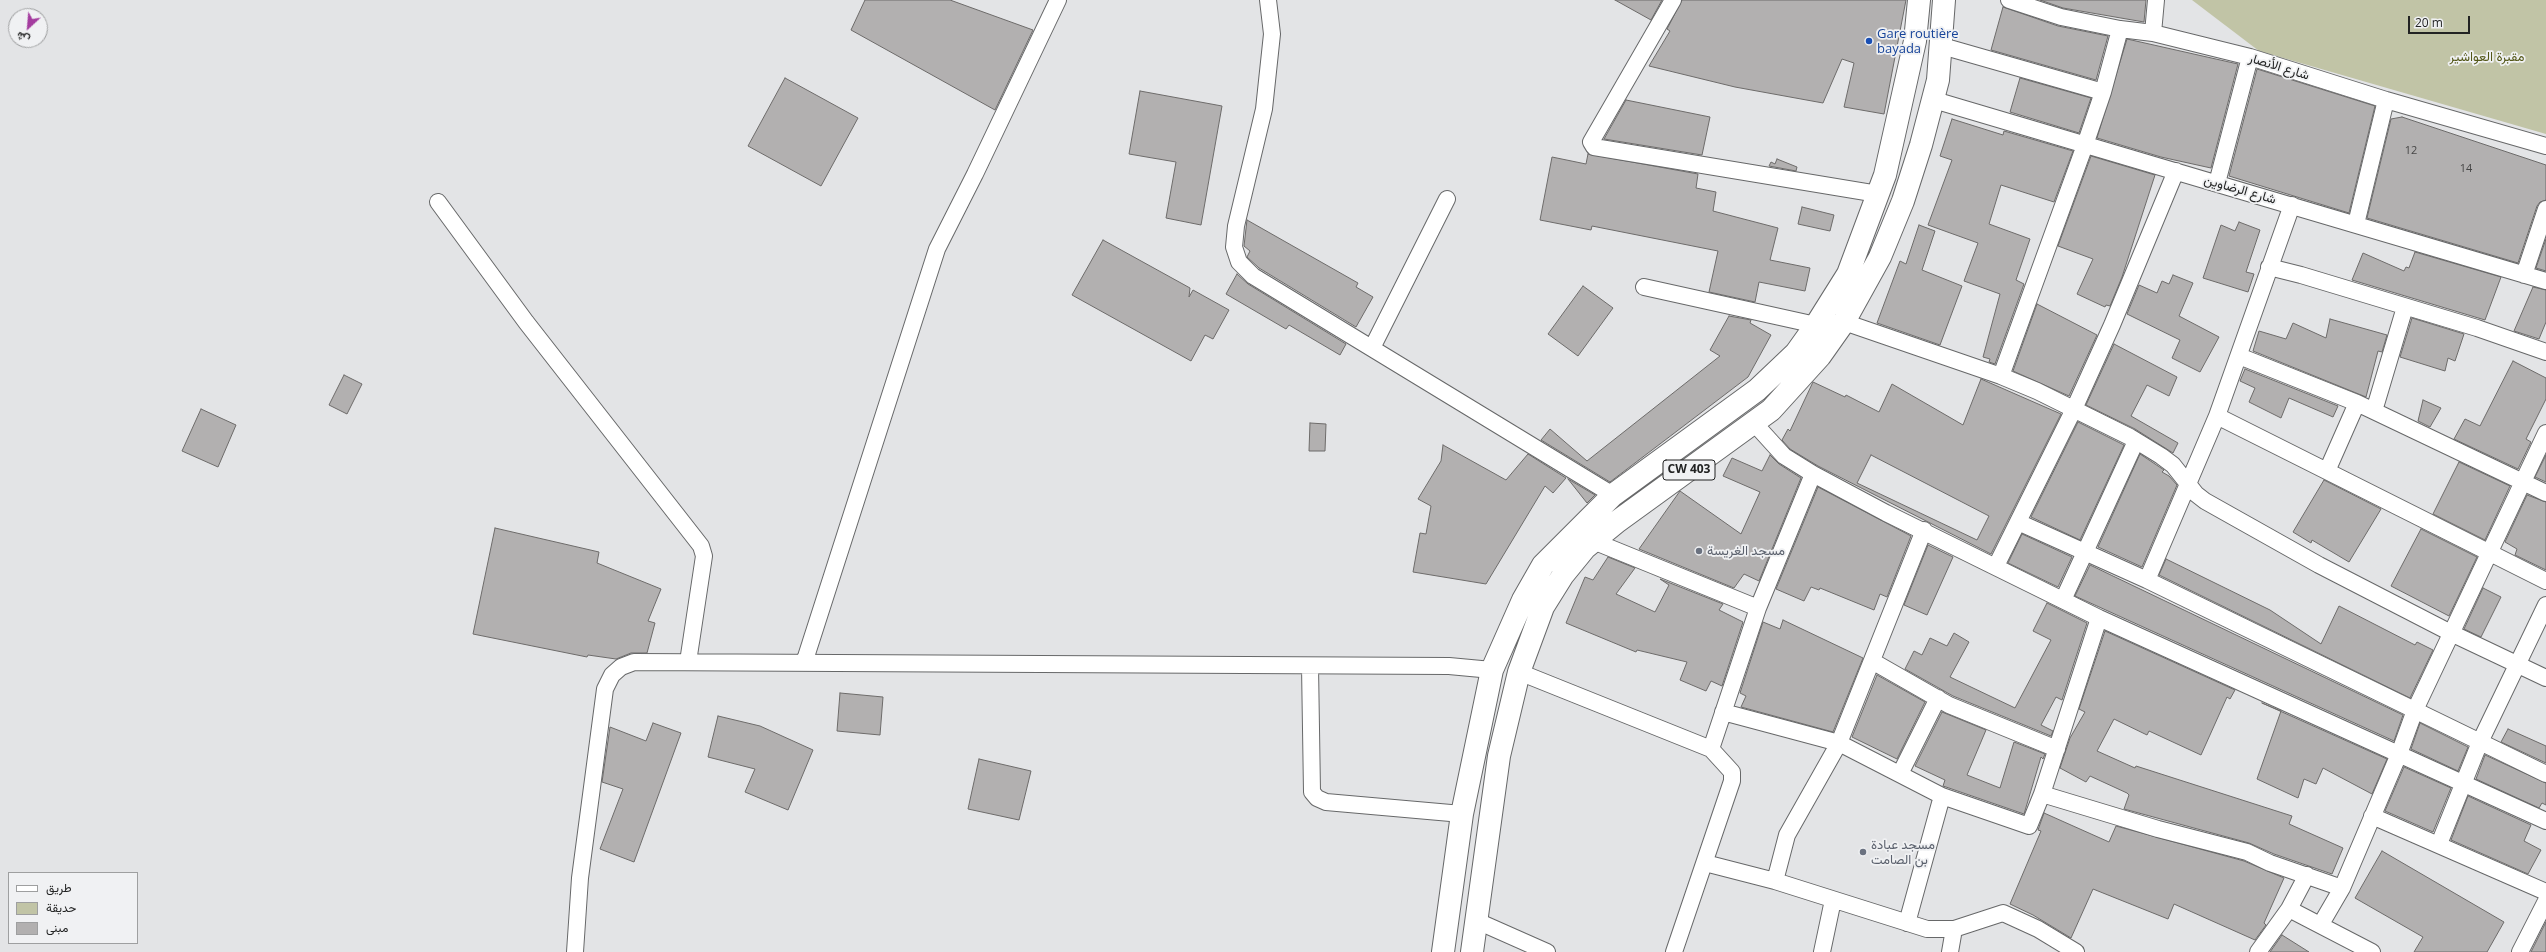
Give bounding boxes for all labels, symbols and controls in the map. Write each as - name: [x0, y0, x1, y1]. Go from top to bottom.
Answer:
- north arrow: [8, 8, 48, 48]
- scale bar: [2410, 8, 2472, 34]
- text: 20 m: [2415, 14, 2443, 31]
- place label: Gare routière bayada: [1877, 26, 1959, 57]
- text: ش: [14, 29, 32, 48]
- marker: Gare routière bayada: [1864, 36, 1874, 46]
- park label: مقبرة العواشير: [2450, 49, 2524, 65]
- street label: شارع الأنصار: [2247, 50, 2311, 84]
- house number: 12: [2405, 144, 2417, 158]
- house number: 14: [2460, 162, 2472, 176]
- street label: شارع الرضاوين: [2202, 172, 2278, 208]
- road number: CW 403: [1663, 460, 1715, 480]
- place label: مسجد الغريسة: [1707, 543, 1785, 559]
- marker: مسجد الغريسة: [1694, 546, 1704, 556]
- place label: مسجد عبادة بن الصامت: [1871, 837, 1935, 868]
- marker: مسجد عبادة بن الصامت: [1858, 847, 1868, 857]
- legend: [8, 872, 138, 944]
- text: طريق: [46, 879, 71, 896]
- text: حديقة: [46, 899, 76, 916]
- text: مبنى: [46, 919, 68, 936]

